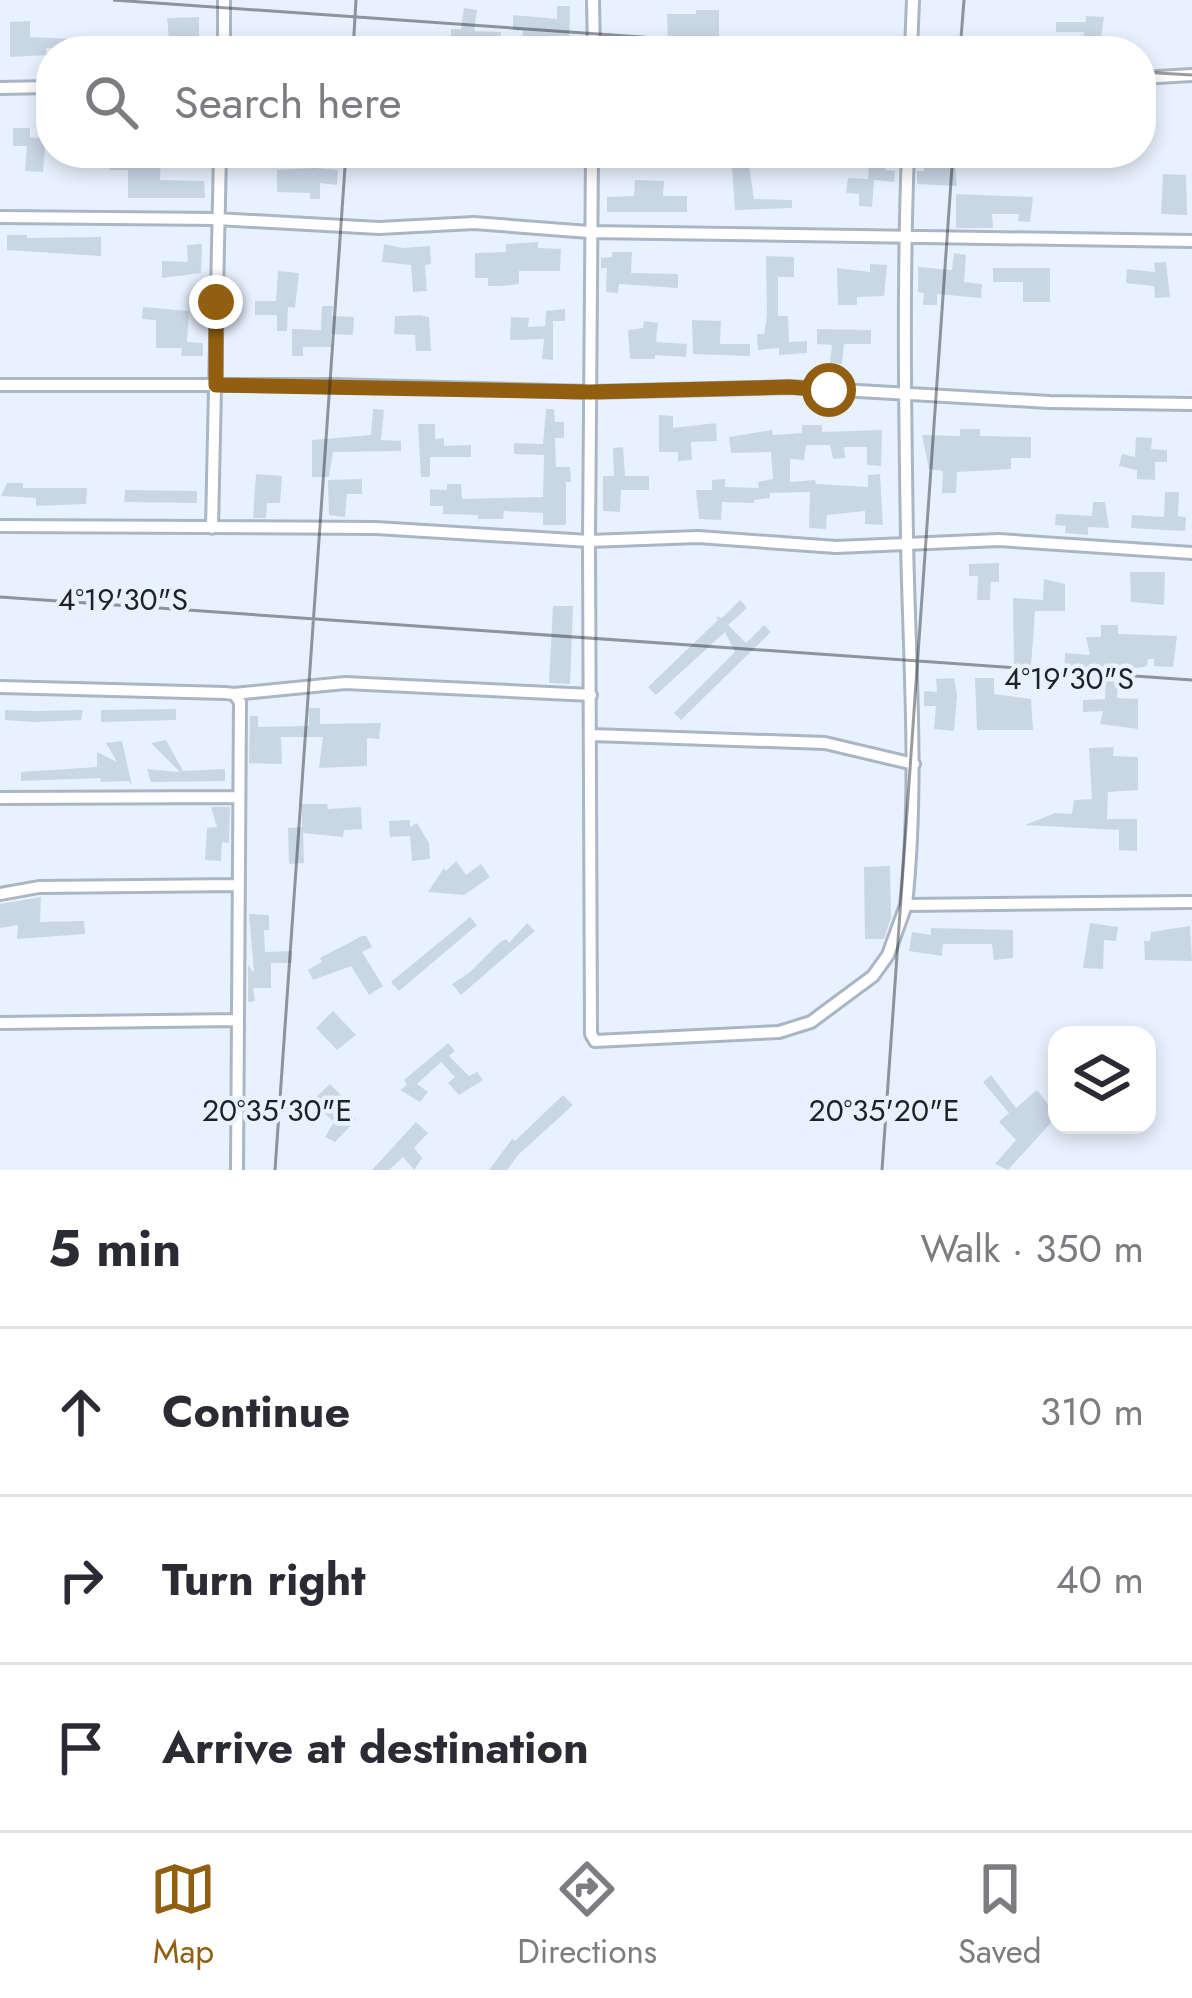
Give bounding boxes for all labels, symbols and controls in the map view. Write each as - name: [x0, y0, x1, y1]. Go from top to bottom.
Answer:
- search box: [36, 36, 1156, 168]
- icon: search: [78, 69, 144, 135]
- text: Search here: [174, 70, 402, 135]
- route end: [189, 275, 243, 329]
- route start: [802, 363, 856, 417]
- text: 4°19'30"S: [58, 578, 188, 621]
- text: 4°19'30"S: [1004, 657, 1134, 700]
- map controls: [1048, 1026, 1156, 1134]
- button: layers: [1048, 1026, 1156, 1134]
- text: 20°35'30"E: [202, 1089, 352, 1132]
- text: 20°35'20"E: [809, 1089, 959, 1132]
- text: 5 min: [48, 1211, 181, 1285]
- text: Walk · 350 m: [920, 1220, 1144, 1277]
- icon: ahead: [48, 1379, 114, 1445]
- text: Continue: [162, 1379, 350, 1444]
- text: 310 m: [1040, 1383, 1144, 1440]
- icon: right: [48, 1547, 114, 1613]
- text: Turn right: [162, 1547, 366, 1612]
- text: 40 m: [1056, 1551, 1144, 1608]
- icon: arrive: [48, 1715, 114, 1781]
- text: Arrive at destination: [162, 1715, 589, 1780]
- tab: Map: [150, 1856, 216, 1975]
- tab: Directions: [517, 1856, 657, 1975]
- tab: Saved: [958, 1856, 1042, 1975]

